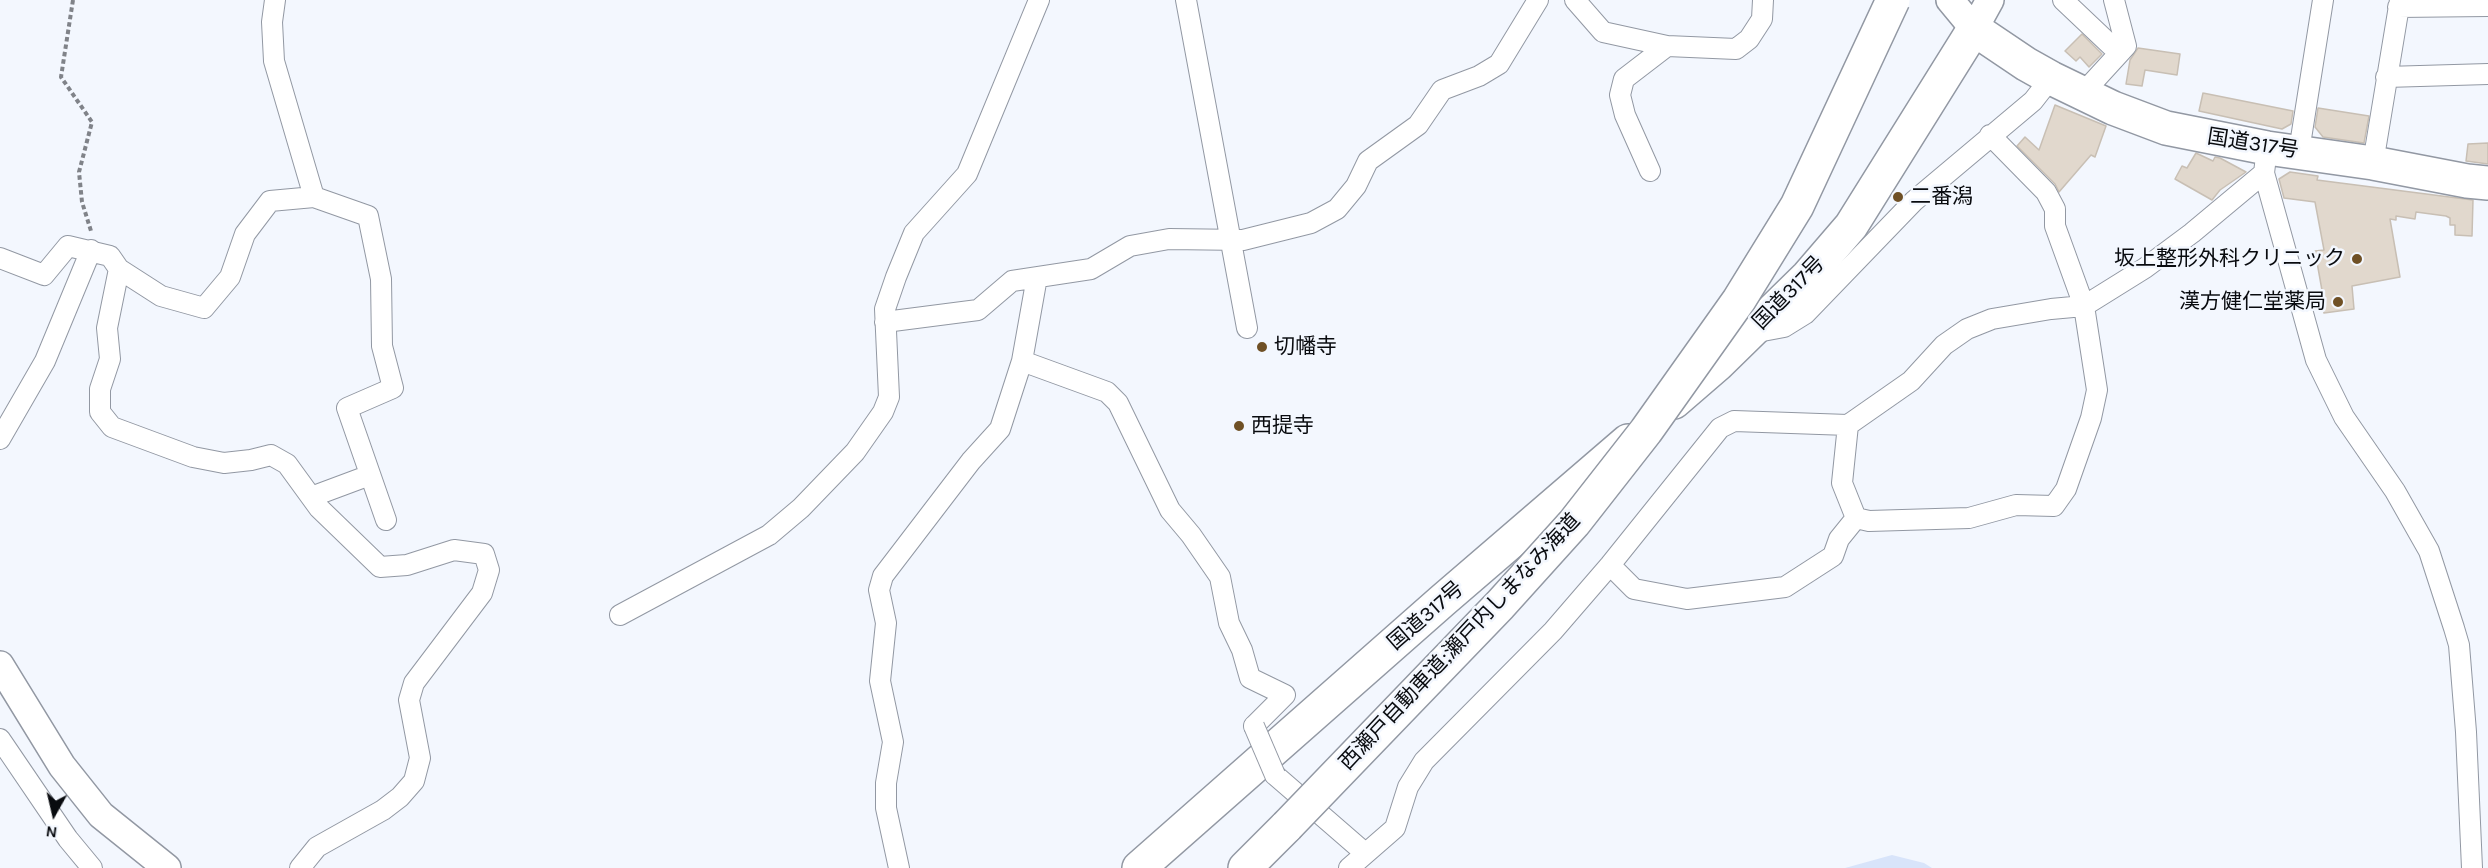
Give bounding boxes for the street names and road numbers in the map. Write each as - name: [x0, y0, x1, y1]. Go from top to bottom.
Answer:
- street label: 国道317号: [2205, 124, 2301, 164]
- street label: 国道317号: [1748, 251, 1830, 335]
- street label: 西瀬戸自動車道;瀬戸内しまなみ海道: [1334, 509, 1586, 775]
- street label: 国道317号: [1383, 576, 1469, 656]

